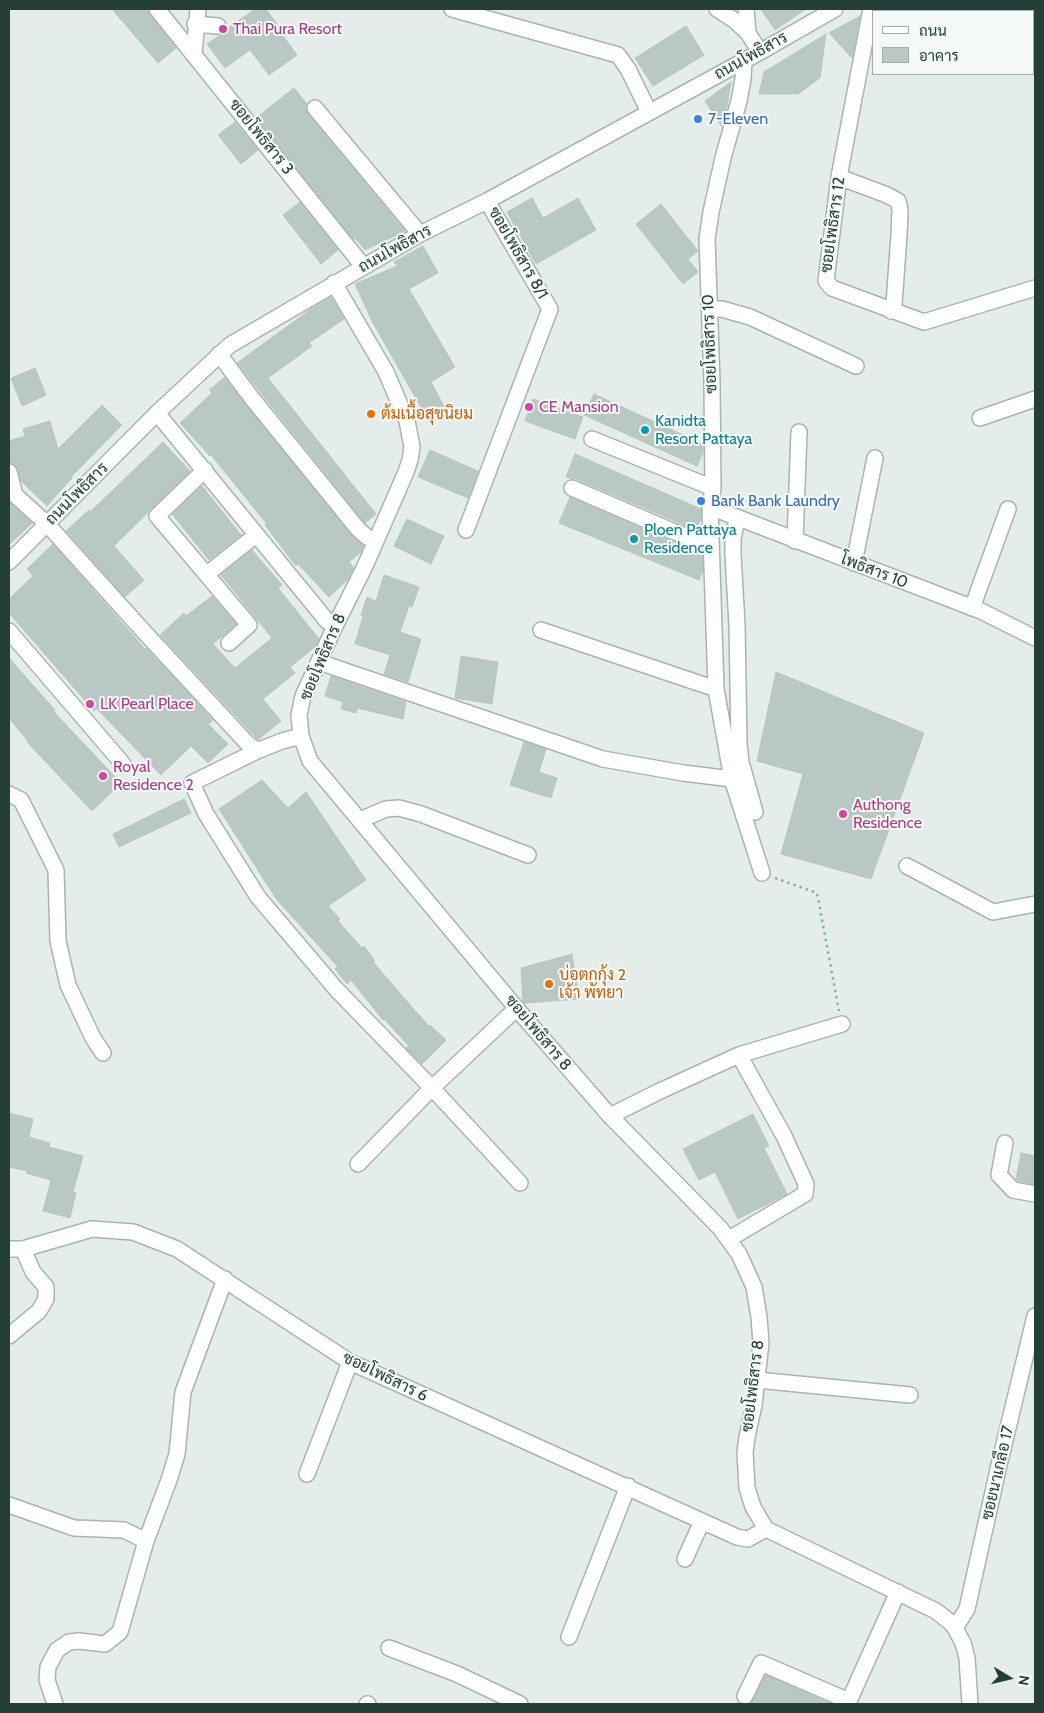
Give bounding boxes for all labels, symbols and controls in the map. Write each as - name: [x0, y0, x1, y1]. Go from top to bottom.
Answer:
- legend: [872, 10, 1034, 75]
- place label: Thai Pura Resort: [233, 19, 342, 39]
- text: ถนน: [919, 22, 947, 40]
- marker: Thai Pura Resort: [217, 23, 229, 35]
- street label: ถนนโพธิสาร: [711, 28, 791, 84]
- text: อาคาร: [919, 47, 959, 65]
- street label: ซอยโพธิสาร 3: [225, 95, 297, 179]
- place label: 7-Eleven: [708, 109, 768, 129]
- marker: 7-Eleven: [692, 113, 704, 125]
- street label: ซอยโพธิสาร 12: [817, 176, 849, 274]
- street label: ซอยโพธิสาร 8/1: [484, 204, 552, 302]
- street label: ถนนโพธิสาร: [355, 221, 435, 277]
- street label: ซอยโพธิสาร 10: [699, 294, 721, 394]
- place label: CE Mansion: [539, 397, 619, 417]
- marker: CE Mansion: [523, 401, 535, 413]
- place label: ต้มเนื้อสุขนิยม: [381, 404, 473, 424]
- marker: ต้มเนื้อสุขนิยม: [365, 408, 377, 420]
- place label: Kanidta Resort Pattaya: [655, 411, 752, 449]
- marker: Kanidta Resort Pattaya: [639, 424, 651, 436]
- street label: ถนนโพธิสาร: [42, 459, 112, 529]
- place label: Bank Bank Laundry: [711, 491, 840, 511]
- marker: Bank Bank Laundry: [695, 495, 707, 507]
- place label: Ploen Pattaya Residence: [644, 520, 737, 558]
- marker: Ploen Pattaya Residence: [628, 533, 640, 545]
- street label: โพธิสาร 10: [837, 549, 911, 593]
- street label: ซอยโพธิสาร 8: [296, 611, 350, 703]
- place label: LK Pearl Place: [100, 694, 194, 714]
- marker: LK Pearl Place: [84, 698, 96, 710]
- place label: Royal Residence 2: [113, 757, 194, 795]
- marker: Royal Residence 2: [97, 770, 109, 782]
- place label: Authong Residence: [853, 795, 922, 833]
- marker: Authong Residence: [837, 808, 849, 820]
- place label: บ่อตกกุ้ง 2 เจ้า พัทยา: [559, 965, 626, 1003]
- marker: บ่อตกกุ้ง 2 เจ้า พัทยา: [543, 978, 555, 990]
- street label: ซอยโพธิสาร 8: [501, 991, 575, 1075]
- street label: ซอยโพธิสาร 8: [738, 1339, 768, 1433]
- street label: ซอยโพธิสาร 6: [339, 1348, 431, 1406]
- street label: ซอยนาเกลือ 17: [978, 1424, 1018, 1522]
- north arrow: [984, 1653, 1034, 1703]
- text: N: [1014, 1674, 1033, 1687]

